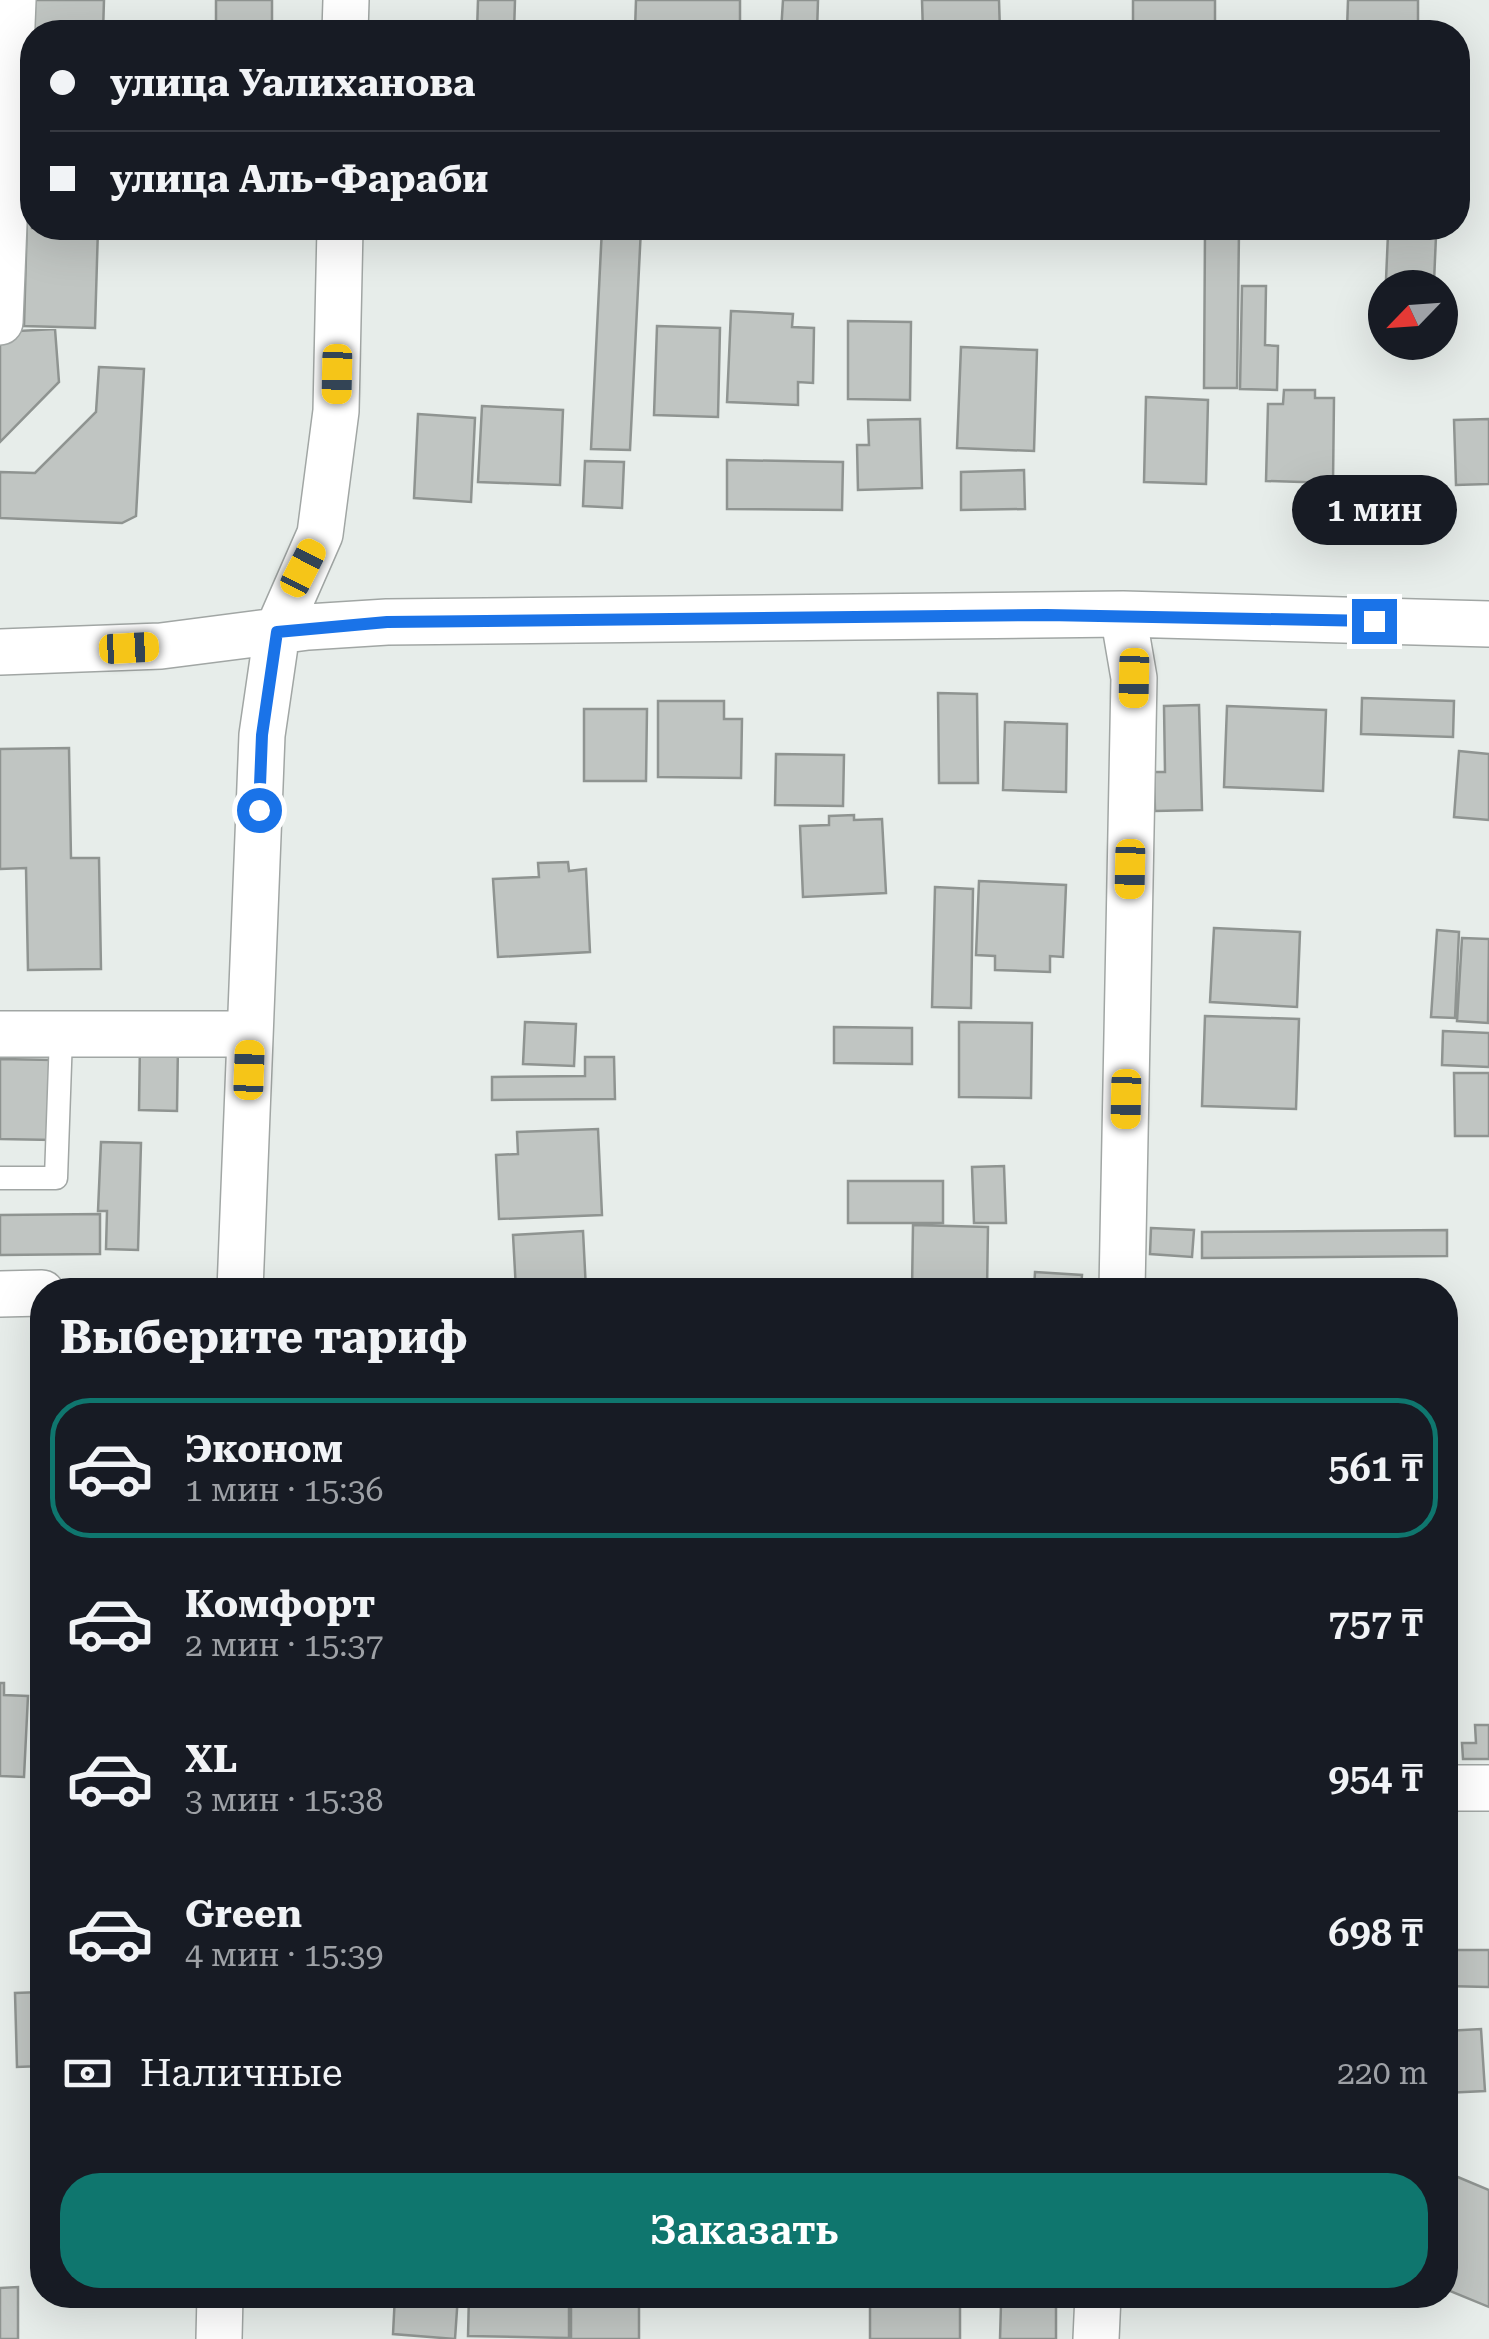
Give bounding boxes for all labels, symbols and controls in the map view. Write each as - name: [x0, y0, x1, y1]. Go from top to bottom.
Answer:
- text: улица Уалиханова: [110, 61, 475, 105]
- text: улица Аль-Фараби: [110, 157, 488, 201]
- north arrow: [1368, 270, 1458, 360]
- map controls: [1368, 270, 1458, 360]
- car: [321, 344, 353, 404]
- callout: 1 мин: [1292, 476, 1456, 546]
- text: 1 мин: [1327, 491, 1422, 529]
- car: [276, 534, 330, 602]
- route end: [1352, 599, 1397, 644]
- car: [98, 631, 160, 665]
- car: [1118, 648, 1150, 708]
- route start: [237, 788, 282, 833]
- car: [1114, 839, 1146, 899]
- car: [233, 1039, 265, 1101]
- car: [1110, 1069, 1142, 1129]
- text: Выберите тариф: [60, 1311, 468, 1364]
- icon: car: [65, 1423, 155, 1513]
- text: Эконом: [185, 1427, 343, 1471]
- text: 561 ₸: [1328, 1446, 1423, 1490]
- text: 1 мин · 15:36: [185, 1471, 383, 1509]
- icon: car: [65, 1578, 155, 1668]
- text: Комфорт: [185, 1582, 375, 1626]
- text: 757 ₸: [1328, 1601, 1423, 1645]
- text: 2 мин · 15:37: [185, 1626, 383, 1664]
- icon: car: [65, 1733, 155, 1823]
- text: XL: [185, 1737, 237, 1781]
- text: 954 ₸: [1328, 1756, 1423, 1800]
- text: 3 мин · 15:38: [185, 1781, 383, 1819]
- icon: car: [65, 1888, 155, 1978]
- text: Green: [185, 1892, 302, 1936]
- text: 698 ₸: [1328, 1911, 1423, 1955]
- text: 4 мин · 15:39: [185, 1936, 383, 1974]
- icon: cash: [60, 2046, 115, 2101]
- text: Наличные: [140, 2051, 343, 2095]
- text: 220 m: [1337, 2054, 1428, 2092]
- button: Заказать: [60, 2173, 1428, 2288]

